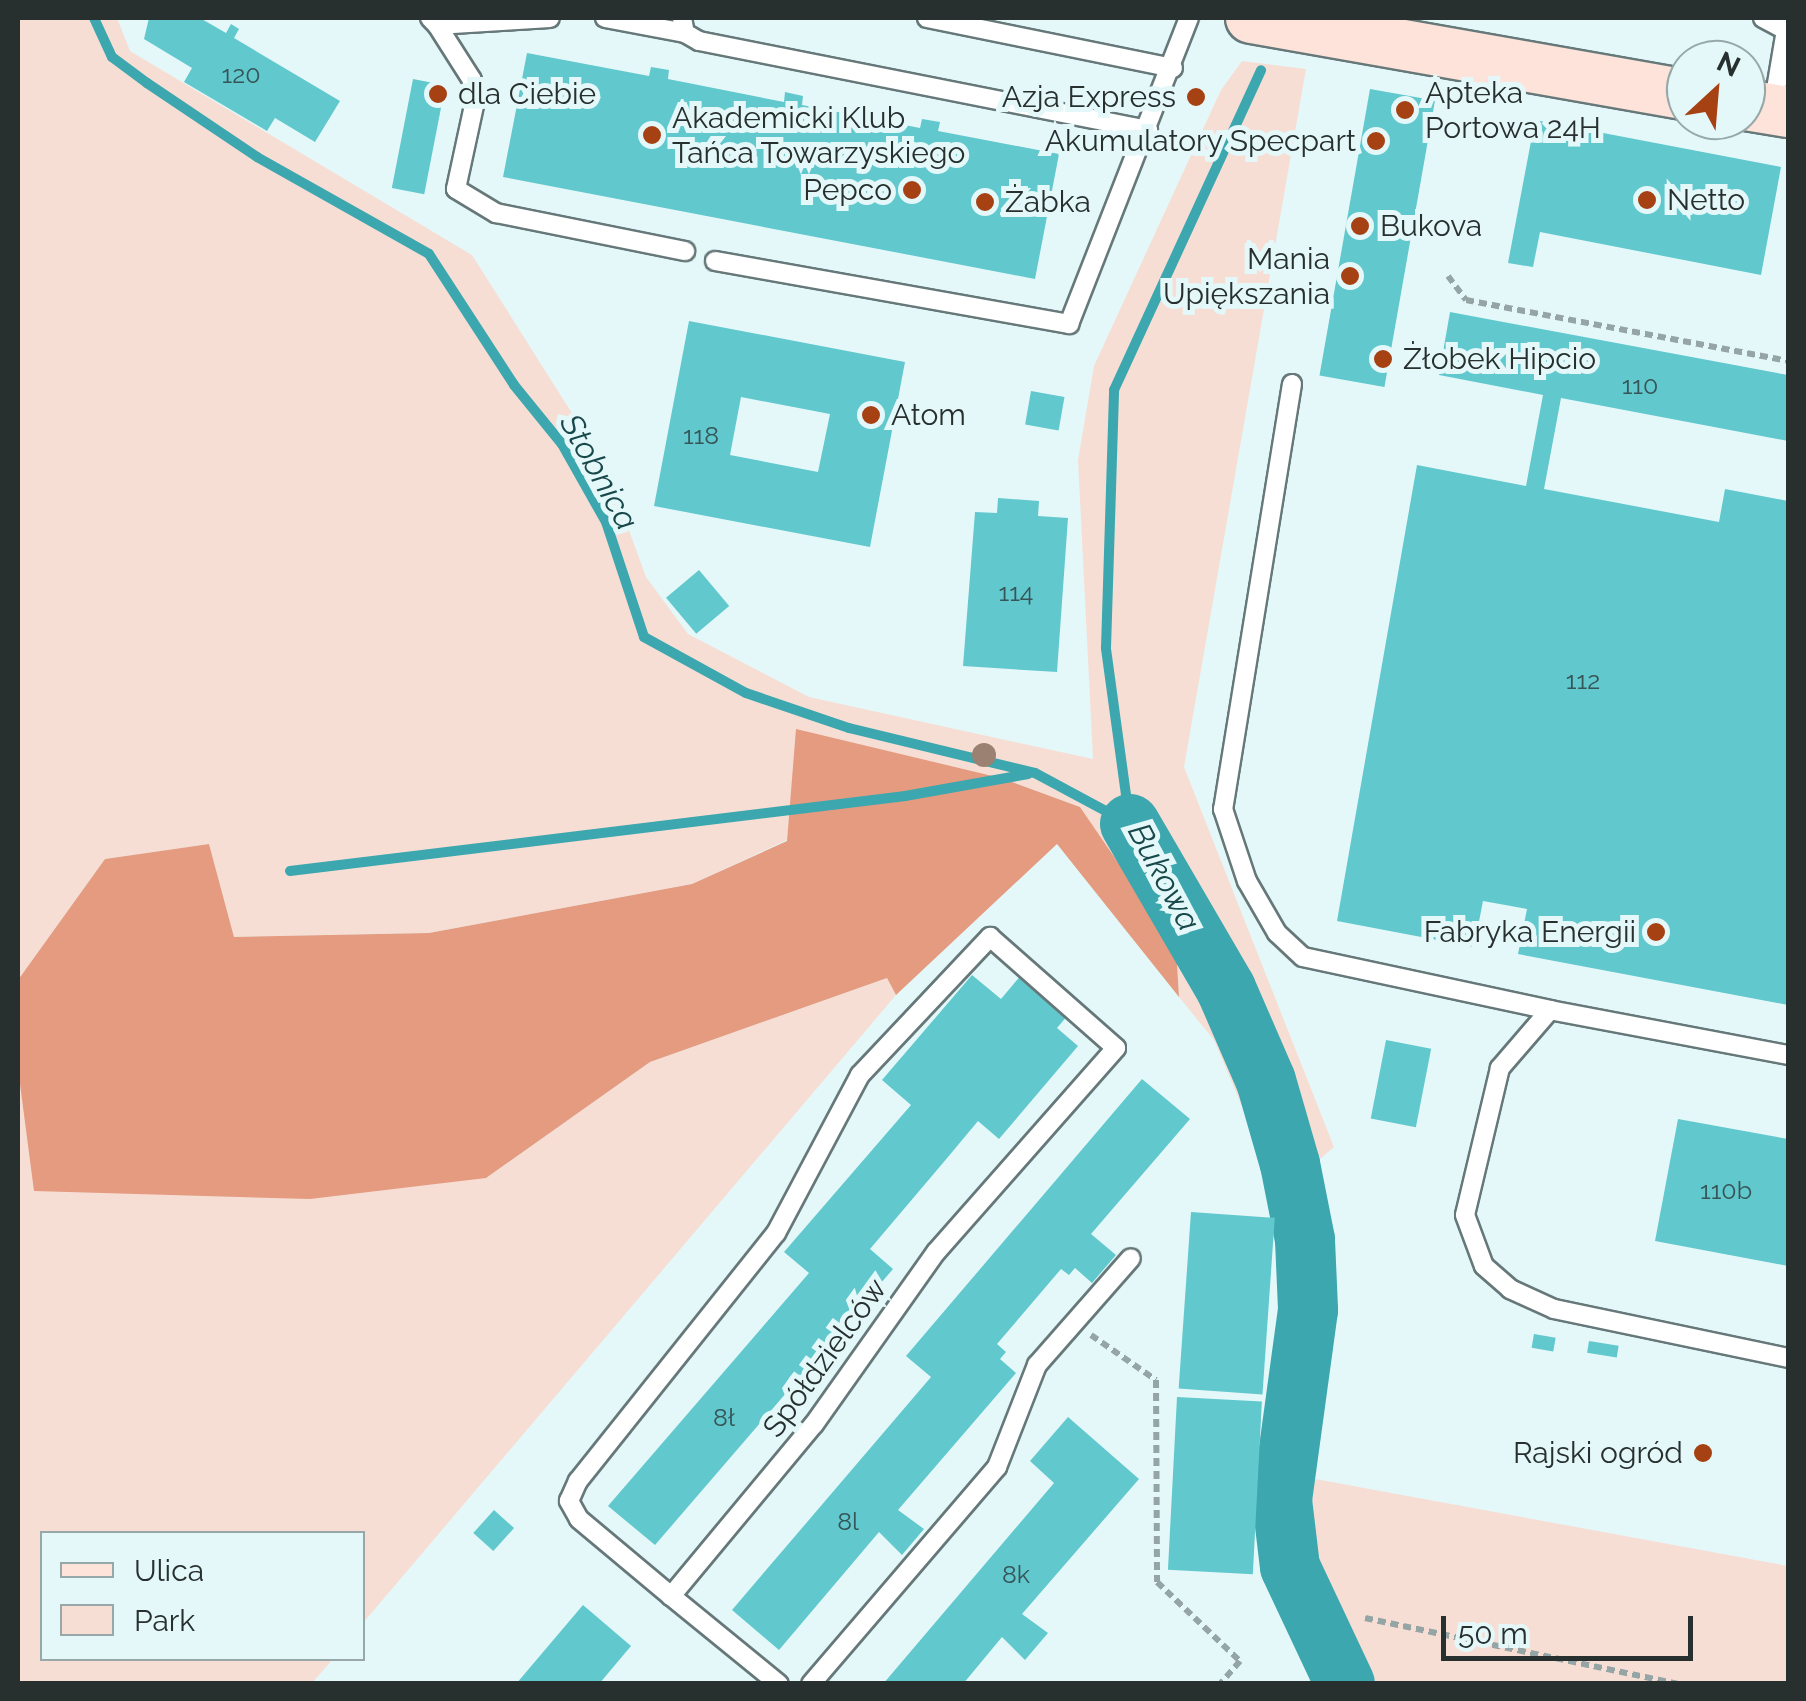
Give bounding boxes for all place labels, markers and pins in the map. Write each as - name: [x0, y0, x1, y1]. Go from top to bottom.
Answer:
- place label: Apteka Portowa 24H: [1425, 75, 1601, 146]
- place label: dla Ciebie: [458, 76, 596, 112]
- place label: Azja Express: [1002, 79, 1176, 115]
- marker: dla Ciebie: [427, 83, 449, 105]
- marker: Azja Express: [1185, 86, 1207, 108]
- marker: Apteka Portowa 24H: [1394, 99, 1416, 121]
- place label: Akademicki Klub Tańca Towarzyskiego: [672, 100, 966, 170]
- place label: Akumulatory Specpart: [1044, 123, 1356, 159]
- marker: Akademicki Klub Tańca Towarzyskiego: [641, 124, 663, 146]
- marker: Akumulatory Specpart: [1365, 130, 1387, 152]
- place label: Pepco: [803, 172, 892, 208]
- marker: Pepco: [901, 179, 923, 201]
- place label: Netto: [1667, 182, 1745, 218]
- place label: Żabka: [1005, 184, 1091, 220]
- marker: Netto: [1636, 189, 1658, 211]
- marker: Żabka: [974, 191, 996, 213]
- place label: Bukova: [1380, 208, 1482, 244]
- marker: Bukova: [1349, 215, 1371, 237]
- place label: Mania Upiększania: [1163, 241, 1330, 312]
- marker: Mania Upiększania: [1339, 265, 1361, 287]
- place label: Żłobek Hipcio: [1403, 341, 1596, 377]
- marker: Żłobek Hipcio: [1372, 348, 1394, 370]
- place label: Atom: [891, 397, 966, 433]
- marker: Atom: [860, 404, 882, 426]
- place label: Fabryka Energii: [1424, 914, 1636, 950]
- marker: Fabryka Energii: [1645, 921, 1667, 943]
- place label: Rajski ogród: [1513, 1435, 1683, 1471]
- marker: Rajski ogród: [1692, 1442, 1714, 1464]

